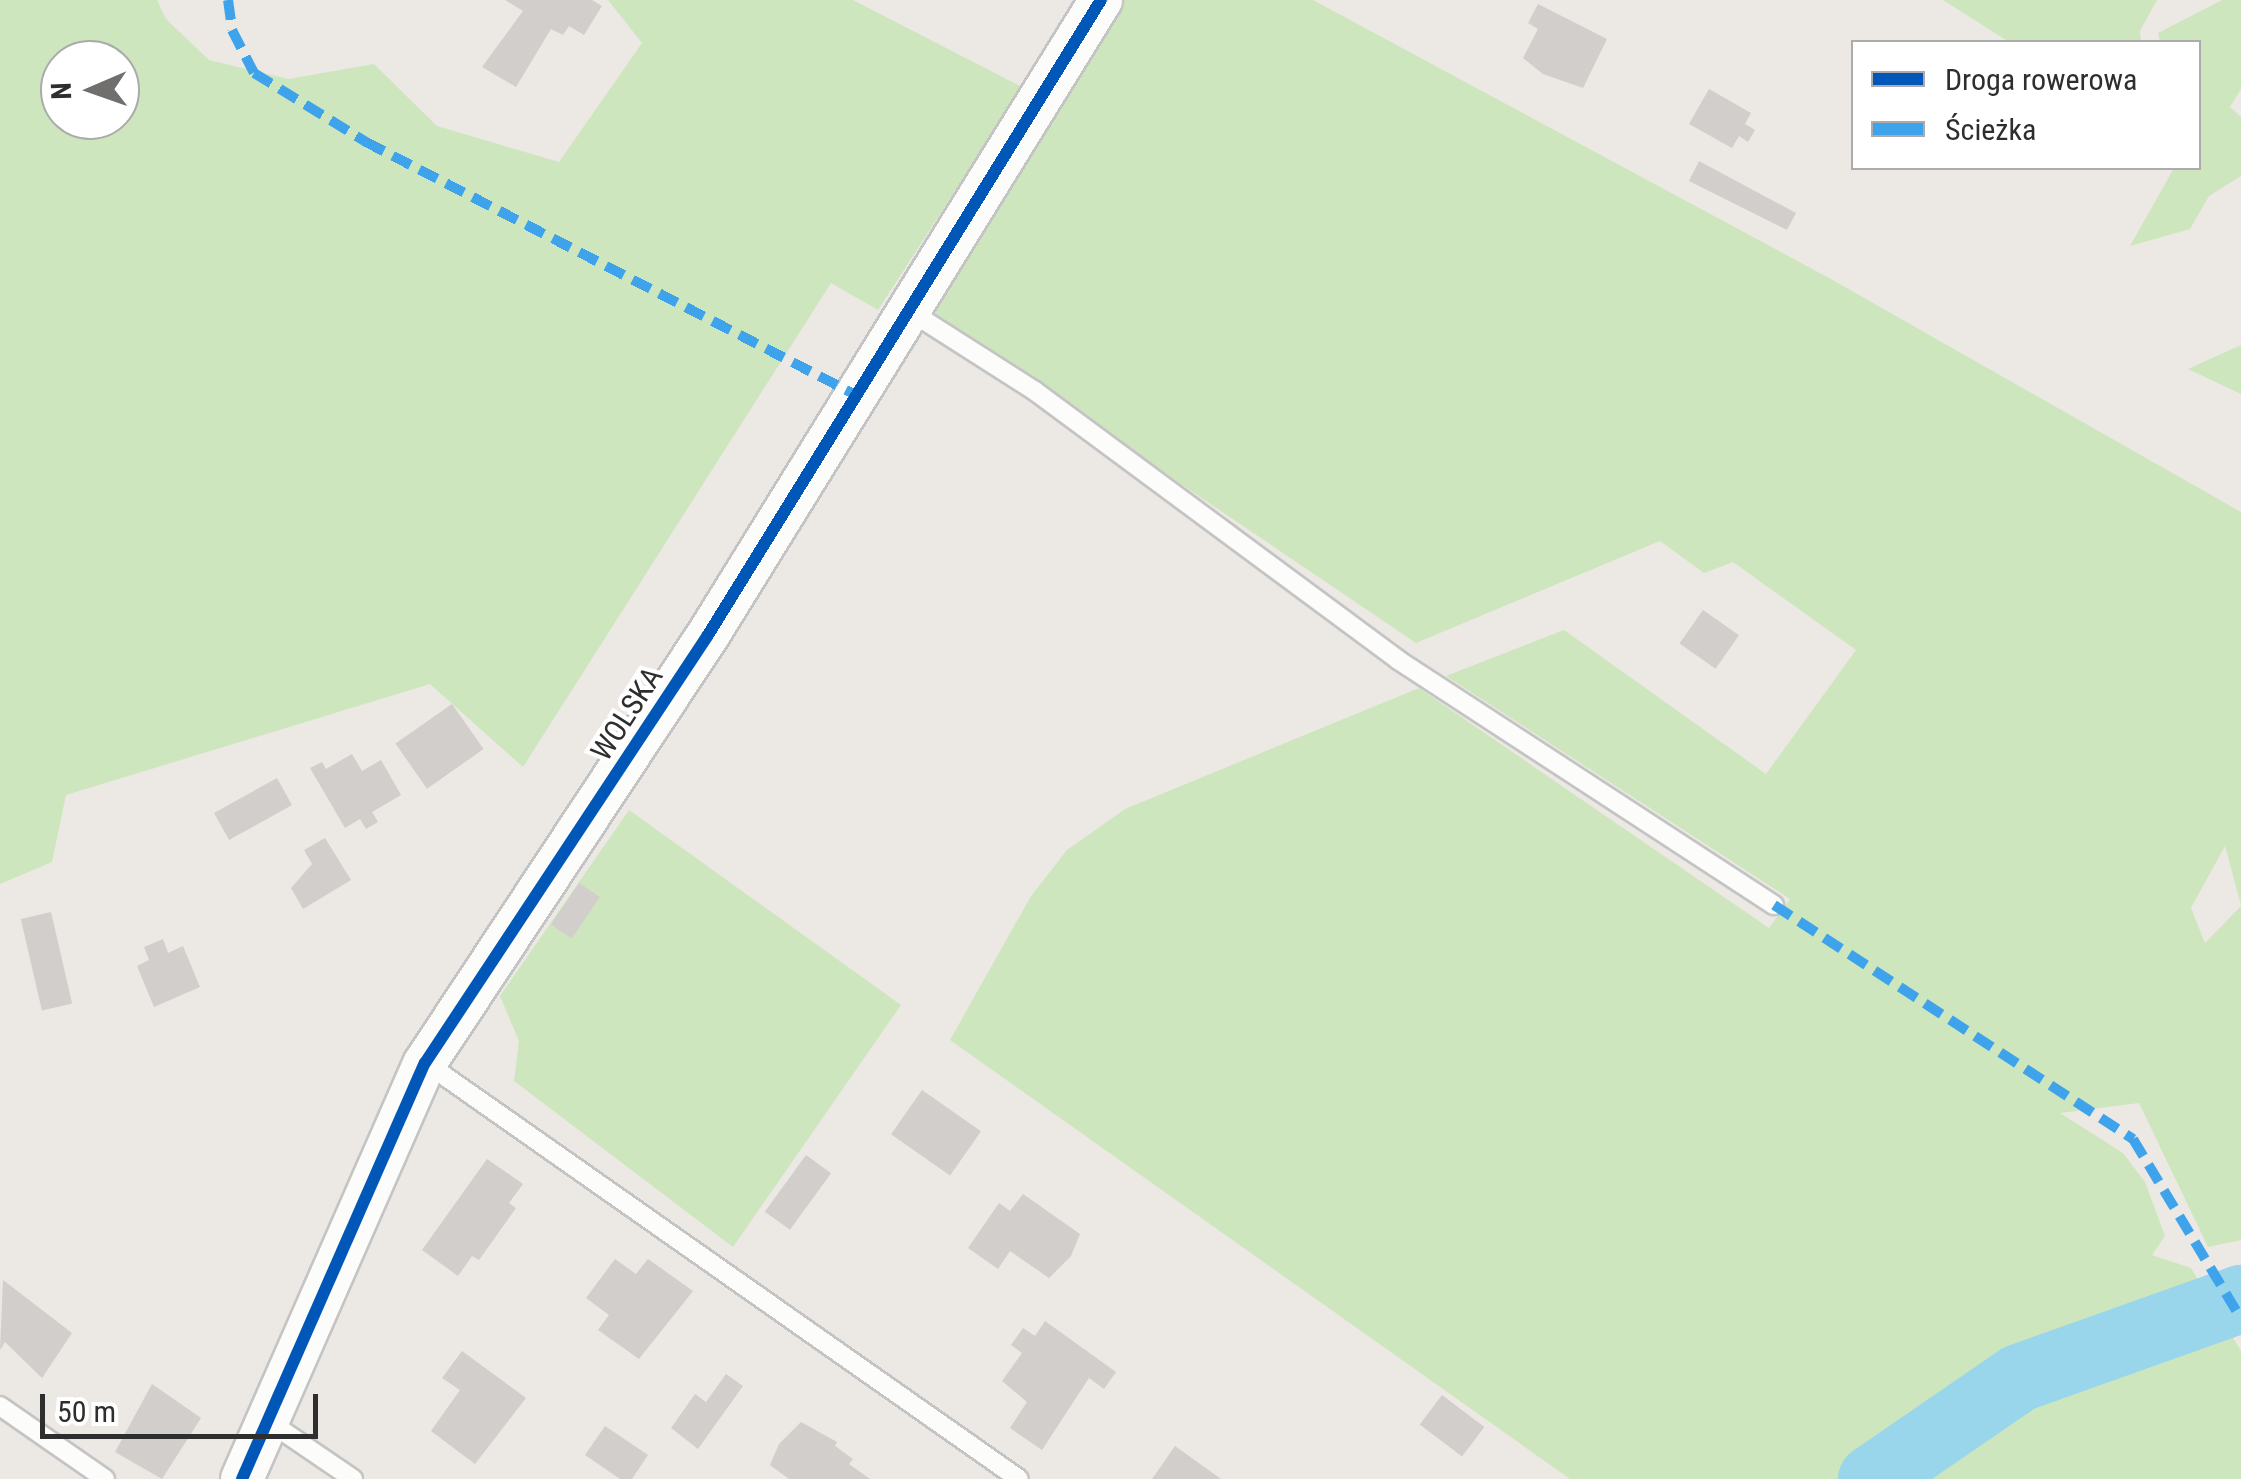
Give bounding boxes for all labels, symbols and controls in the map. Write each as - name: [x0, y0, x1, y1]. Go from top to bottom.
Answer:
- north arrow: [40, 40, 140, 140]
- legend: [1851, 40, 2201, 170]
- text: Droga rowerowa: [1945, 62, 2137, 97]
- text: N: [45, 82, 78, 100]
- text: Ścieżka: [1945, 112, 2036, 147]
- street label: WOLSKA: [583, 660, 671, 768]
- scale bar: [45, 1374, 322, 1436]
- text: 50 m: [57, 1394, 116, 1429]

